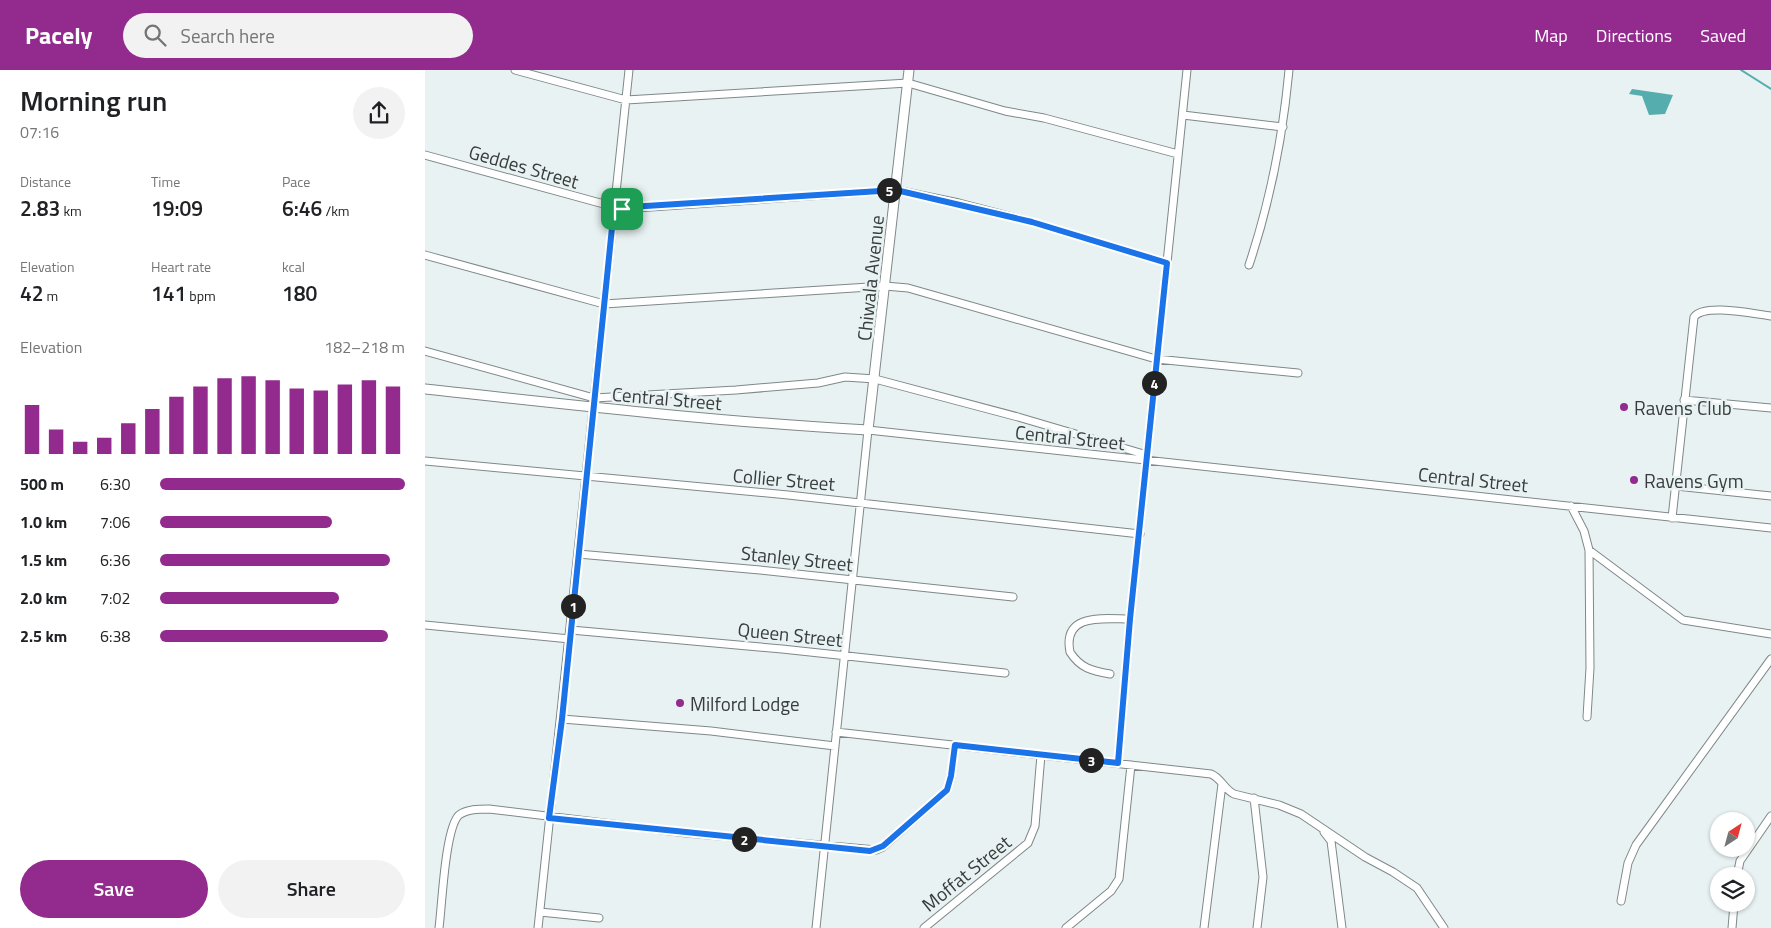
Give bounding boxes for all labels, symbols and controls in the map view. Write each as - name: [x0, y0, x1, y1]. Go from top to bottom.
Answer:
- search box: [123, 13, 473, 58]
- text: Pacely: [25, 17, 93, 53]
- icon: search: [141, 21, 169, 49]
- text: Search here: [181, 21, 275, 50]
- text: Map: [1534, 22, 1568, 49]
- text: Directions: [1596, 22, 1672, 49]
- text: Saved: [1700, 22, 1746, 49]
- text: Morning run: [20, 79, 167, 122]
- button: share: [353, 87, 405, 139]
- text: 07:16: [20, 120, 59, 144]
- street label: Geddes Street: [466, 136, 583, 196]
- text: Distance: [20, 171, 71, 192]
- text: Time: [151, 171, 180, 192]
- text: Pace: [282, 171, 310, 192]
- pin: 5: [877, 178, 901, 202]
- text: 5: [886, 180, 893, 201]
- pin: [601, 188, 643, 230]
- text: 2.83: [20, 192, 60, 224]
- text: 19:09: [151, 192, 203, 224]
- text: 6:46: [282, 192, 322, 224]
- icon: arrive: [608, 195, 636, 223]
- text: km: [60, 200, 82, 221]
- text: /km: [322, 200, 350, 221]
- street label: Chiwala Avenue: [849, 214, 891, 342]
- text: Elevation: [20, 256, 74, 277]
- text: Heart rate: [151, 256, 211, 277]
- text: kcal: [282, 256, 305, 277]
- text: 42: [20, 277, 44, 309]
- text: 141: [151, 277, 186, 309]
- text: 180: [282, 277, 317, 309]
- text: m: [44, 285, 58, 306]
- text: bpm: [186, 285, 216, 306]
- text: Elevation: [20, 335, 82, 359]
- text: 182–218 m: [324, 335, 405, 359]
- pin: 4: [1141, 370, 1167, 396]
- text: 4: [1151, 373, 1158, 394]
- street label: Central Street: [611, 379, 723, 417]
- place label: Ravens Club: [1634, 393, 1732, 422]
- marker: Ravens Club: [1618, 401, 1630, 413]
- street label: Central Street: [1014, 417, 1127, 457]
- street label: Central Street: [1417, 459, 1530, 499]
- street label: Collier Street: [732, 460, 837, 498]
- place label: Ravens Gym: [1644, 466, 1744, 495]
- text: 500 m: [20, 472, 64, 496]
- text: 6:30: [100, 472, 130, 496]
- marker: Ravens Gym: [1628, 474, 1640, 486]
- text: 1.0 km: [20, 510, 67, 534]
- text: 7:06: [100, 510, 130, 534]
- street label: Stanley Street: [739, 538, 855, 578]
- text: 1.5 km: [20, 548, 67, 572]
- text: 6:36: [100, 548, 130, 572]
- text: 2.0 km: [20, 586, 67, 610]
- text: 7:02: [100, 586, 130, 610]
- pin: 1: [561, 594, 585, 618]
- text: 1: [570, 596, 577, 617]
- street label: Queen Street: [736, 614, 844, 654]
- text: 2.5 km: [20, 624, 67, 648]
- text: 6:38: [100, 624, 130, 648]
- place label: Milford Lodge: [690, 689, 800, 718]
- marker: Milford Lodge: [674, 697, 686, 709]
- pin: 3: [1079, 748, 1103, 772]
- text: 3: [1088, 750, 1095, 771]
- north arrow: [1710, 812, 1755, 858]
- map controls: [1710, 812, 1755, 912]
- pin: 2: [731, 826, 757, 852]
- street label: Moffat Street: [915, 828, 1017, 918]
- text: 2: [741, 829, 748, 850]
- button: Save: [20, 860, 208, 918]
- button: Share: [218, 860, 405, 918]
- button: layers: [1710, 867, 1755, 912]

